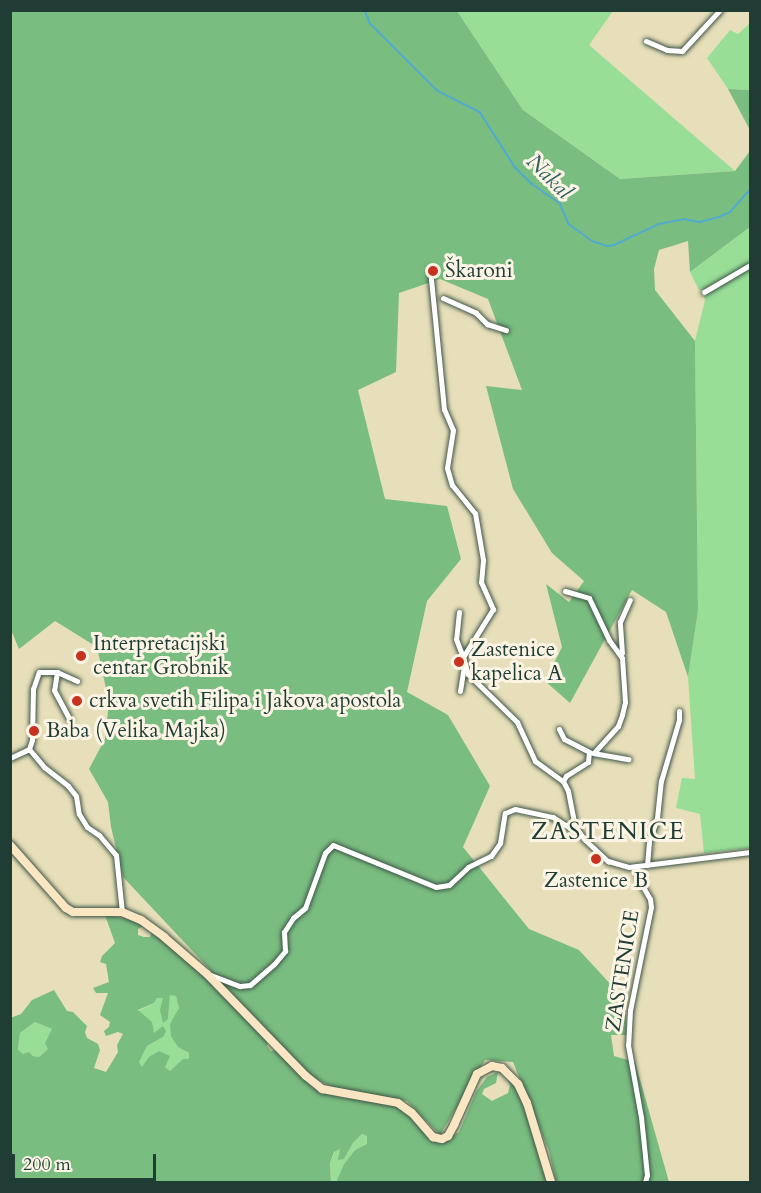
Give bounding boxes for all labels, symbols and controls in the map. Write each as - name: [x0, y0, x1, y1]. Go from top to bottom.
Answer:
- water label: Nakal: [521, 149, 577, 205]
- place label: Škaroni: [445, 258, 513, 284]
- marker: Škaroni: [426, 264, 440, 278]
- place label: Interpretacijski centar Grobnik: [93, 631, 229, 681]
- place label: Zastenice kapelica A: [471, 637, 563, 687]
- marker: Interpretacijski centar Grobnik: [74, 649, 88, 663]
- marker: Zastenice kapelica A: [452, 655, 466, 669]
- place label: crkva svetih Filipa i Jakova apostola: [89, 688, 401, 714]
- marker: crkva svetih Filipa i Jakova apostola: [70, 694, 84, 708]
- place label: Baba (Velika Majka): [46, 718, 226, 744]
- marker: Baba (Velika Majka): [27, 724, 41, 738]
- district label: ZASTENICE: [531, 818, 685, 846]
- marker: Zastenice B: [589, 852, 603, 866]
- place label: Zastenice B: [544, 868, 648, 894]
- street label: ZASTENICE: [601, 908, 645, 1034]
- scale bar: [15, 1142, 159, 1180]
- text: 200 m: [23, 1152, 71, 1177]

